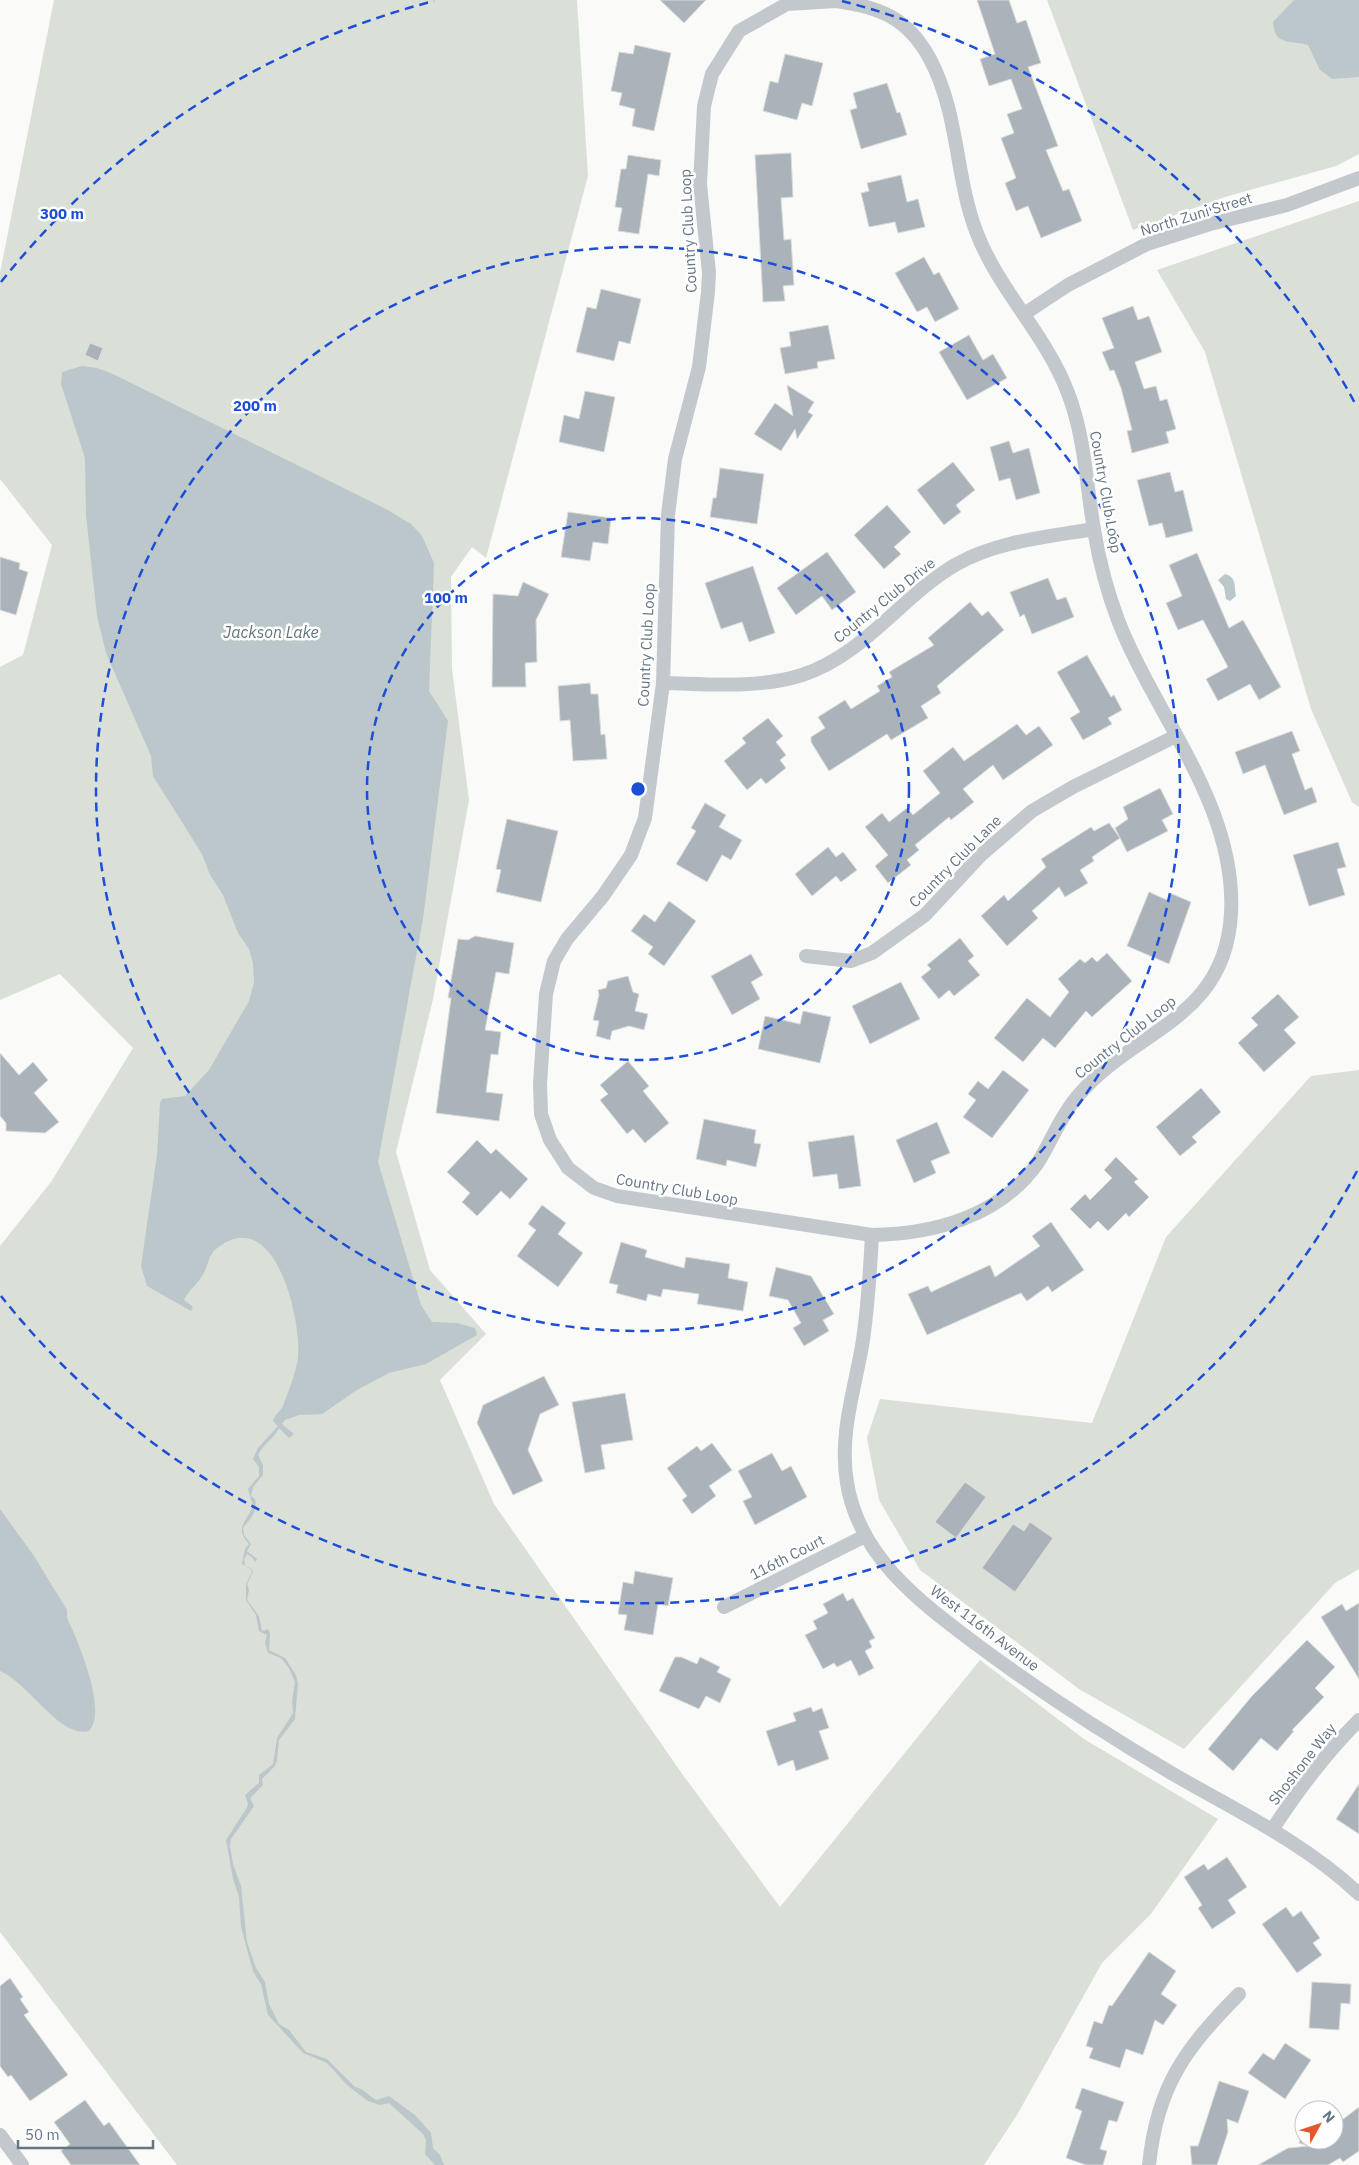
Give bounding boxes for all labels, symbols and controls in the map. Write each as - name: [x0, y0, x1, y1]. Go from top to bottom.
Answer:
- street label: Country Club Loop: [675, 169, 701, 293]
- street label: North Zuni Street: [1138, 188, 1254, 240]
- text: 300 m: [40, 204, 84, 223]
- text: 200 m: [233, 396, 277, 415]
- street label: Country Club Loop: [1086, 429, 1126, 555]
- street label: Country Club Drive: [829, 553, 939, 647]
- street label: Country Club Loop: [633, 583, 659, 707]
- text: 100 m: [424, 588, 468, 607]
- water label: Jackson Lake: [223, 622, 319, 642]
- centre of rings: [629, 780, 647, 798]
- street label: Country Club Lane: [905, 811, 1005, 911]
- street label: Country Club Loop: [1070, 991, 1180, 1083]
- street label: Country Club Loop: [614, 1169, 740, 1209]
- street label: 116th Court: [746, 1530, 828, 1584]
- street label: West 116th Avenue: [927, 1581, 1043, 1675]
- street label: Shoshone Way: [1264, 1719, 1340, 1809]
- north arrow: [1294, 2100, 1344, 2150]
- text: N: [1319, 2107, 1339, 2126]
- scale bar: [18, 2118, 152, 2150]
- text: 50 m: [25, 2125, 60, 2144]

